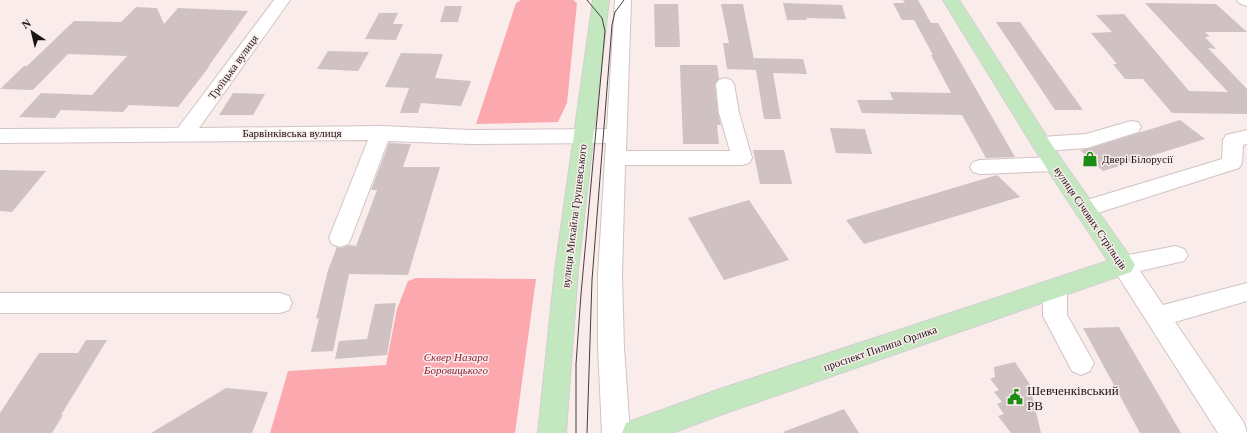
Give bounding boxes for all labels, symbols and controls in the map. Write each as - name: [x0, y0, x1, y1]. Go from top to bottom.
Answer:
- north arrow: [12, 12, 52, 52]
- text: N: [20, 17, 33, 31]
- street label: Троїцька вулиця: [206, 33, 260, 101]
- street label: Барвінківська вулиця: [242, 127, 342, 139]
- street label: вулиця Михайла Грушевського: [559, 143, 589, 289]
- shop icon: Двері Білорусії: [1081, 150, 1099, 168]
- place label: Двері Білорусії: [1102, 153, 1174, 165]
- street label: вулиця Січових Стрільців: [1052, 164, 1130, 272]
- street label: проспект Пилипа Орлика: [822, 323, 938, 373]
- park label: Сквер Назара Боровицького: [423, 351, 489, 376]
- place label: Шевченківський РВ: [1027, 383, 1119, 413]
- public building icon: Шевченківський РВ: [1006, 388, 1024, 406]

